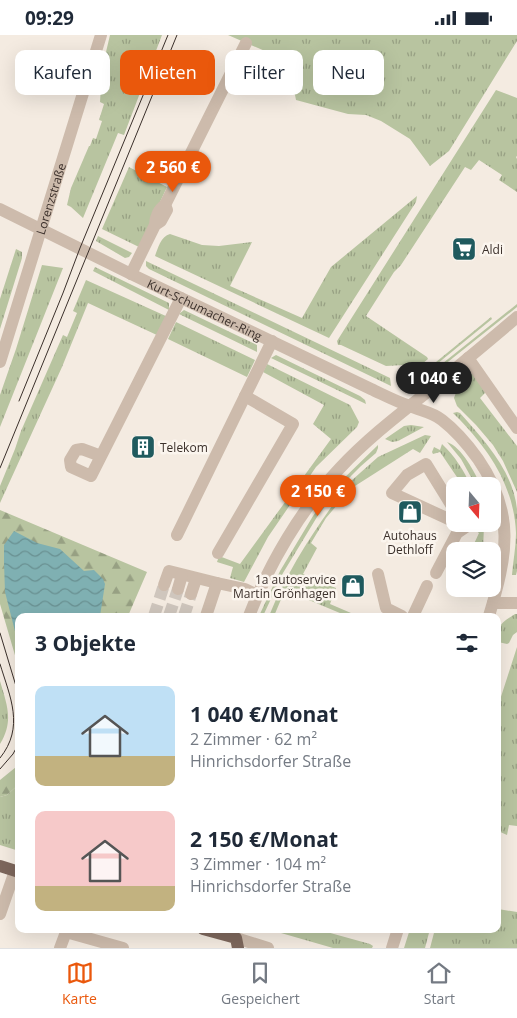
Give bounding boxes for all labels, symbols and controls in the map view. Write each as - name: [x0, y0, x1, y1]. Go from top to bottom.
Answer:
- text: 09:29: [25, 5, 74, 31]
- chip: Kaufen: [15, 50, 110, 95]
- chip: Mieten: [120, 50, 215, 95]
- chip: Filter: [225, 50, 303, 95]
- chip: Neu: [313, 50, 384, 95]
- pin: 2 560 €: [127, 151, 219, 193]
- text: 2 560 €: [146, 156, 200, 178]
- street label: Lorenzstraße: [31, 161, 70, 236]
- supermarket icon: Aldi: [451, 236, 477, 262]
- place label: Aldi: [482, 241, 503, 258]
- street label: Kurt-Schumacher-Ring: [144, 275, 265, 344]
- pin: 1 040 €: [388, 361, 480, 404]
- text: 1 040 €: [407, 367, 461, 389]
- building icon: Telekom: [130, 434, 156, 460]
- place label: Telekom: [160, 439, 208, 456]
- pin: 2 150 €: [272, 475, 364, 517]
- north arrow: [446, 477, 501, 533]
- map controls: [446, 477, 501, 597]
- text: 2 150 €: [291, 480, 345, 502]
- shop icon: Autohaus Dethloff: [397, 499, 423, 525]
- place label: Autohaus Dethloff: [383, 527, 437, 558]
- button: layers: [446, 542, 501, 597]
- place label: 1a autoservice Martin Grönhagen: [233, 571, 336, 602]
- shop icon: 1a autoservice Martin Grönhagen: [340, 573, 366, 599]
- text: 3 Objekte: [35, 629, 136, 657]
- icon: filters: [453, 629, 481, 657]
- text: 1 040 €/Monat: [190, 700, 338, 728]
- icon: home: [75, 706, 135, 766]
- text: 2 Zimmer · 62 m²: [190, 728, 317, 750]
- text: Hinrichsdorfer Straße: [190, 750, 351, 772]
- text: 2 150 €/Monat: [190, 825, 338, 853]
- icon: home: [75, 831, 135, 891]
- text: 3 Zimmer · 104 m²: [190, 853, 326, 875]
- text: Hinrichsdorfer Straße: [190, 875, 351, 897]
- tab: Karte: [62, 959, 97, 1008]
- tab: Gespeichert: [221, 959, 300, 1008]
- tab: Start: [424, 959, 455, 1008]

